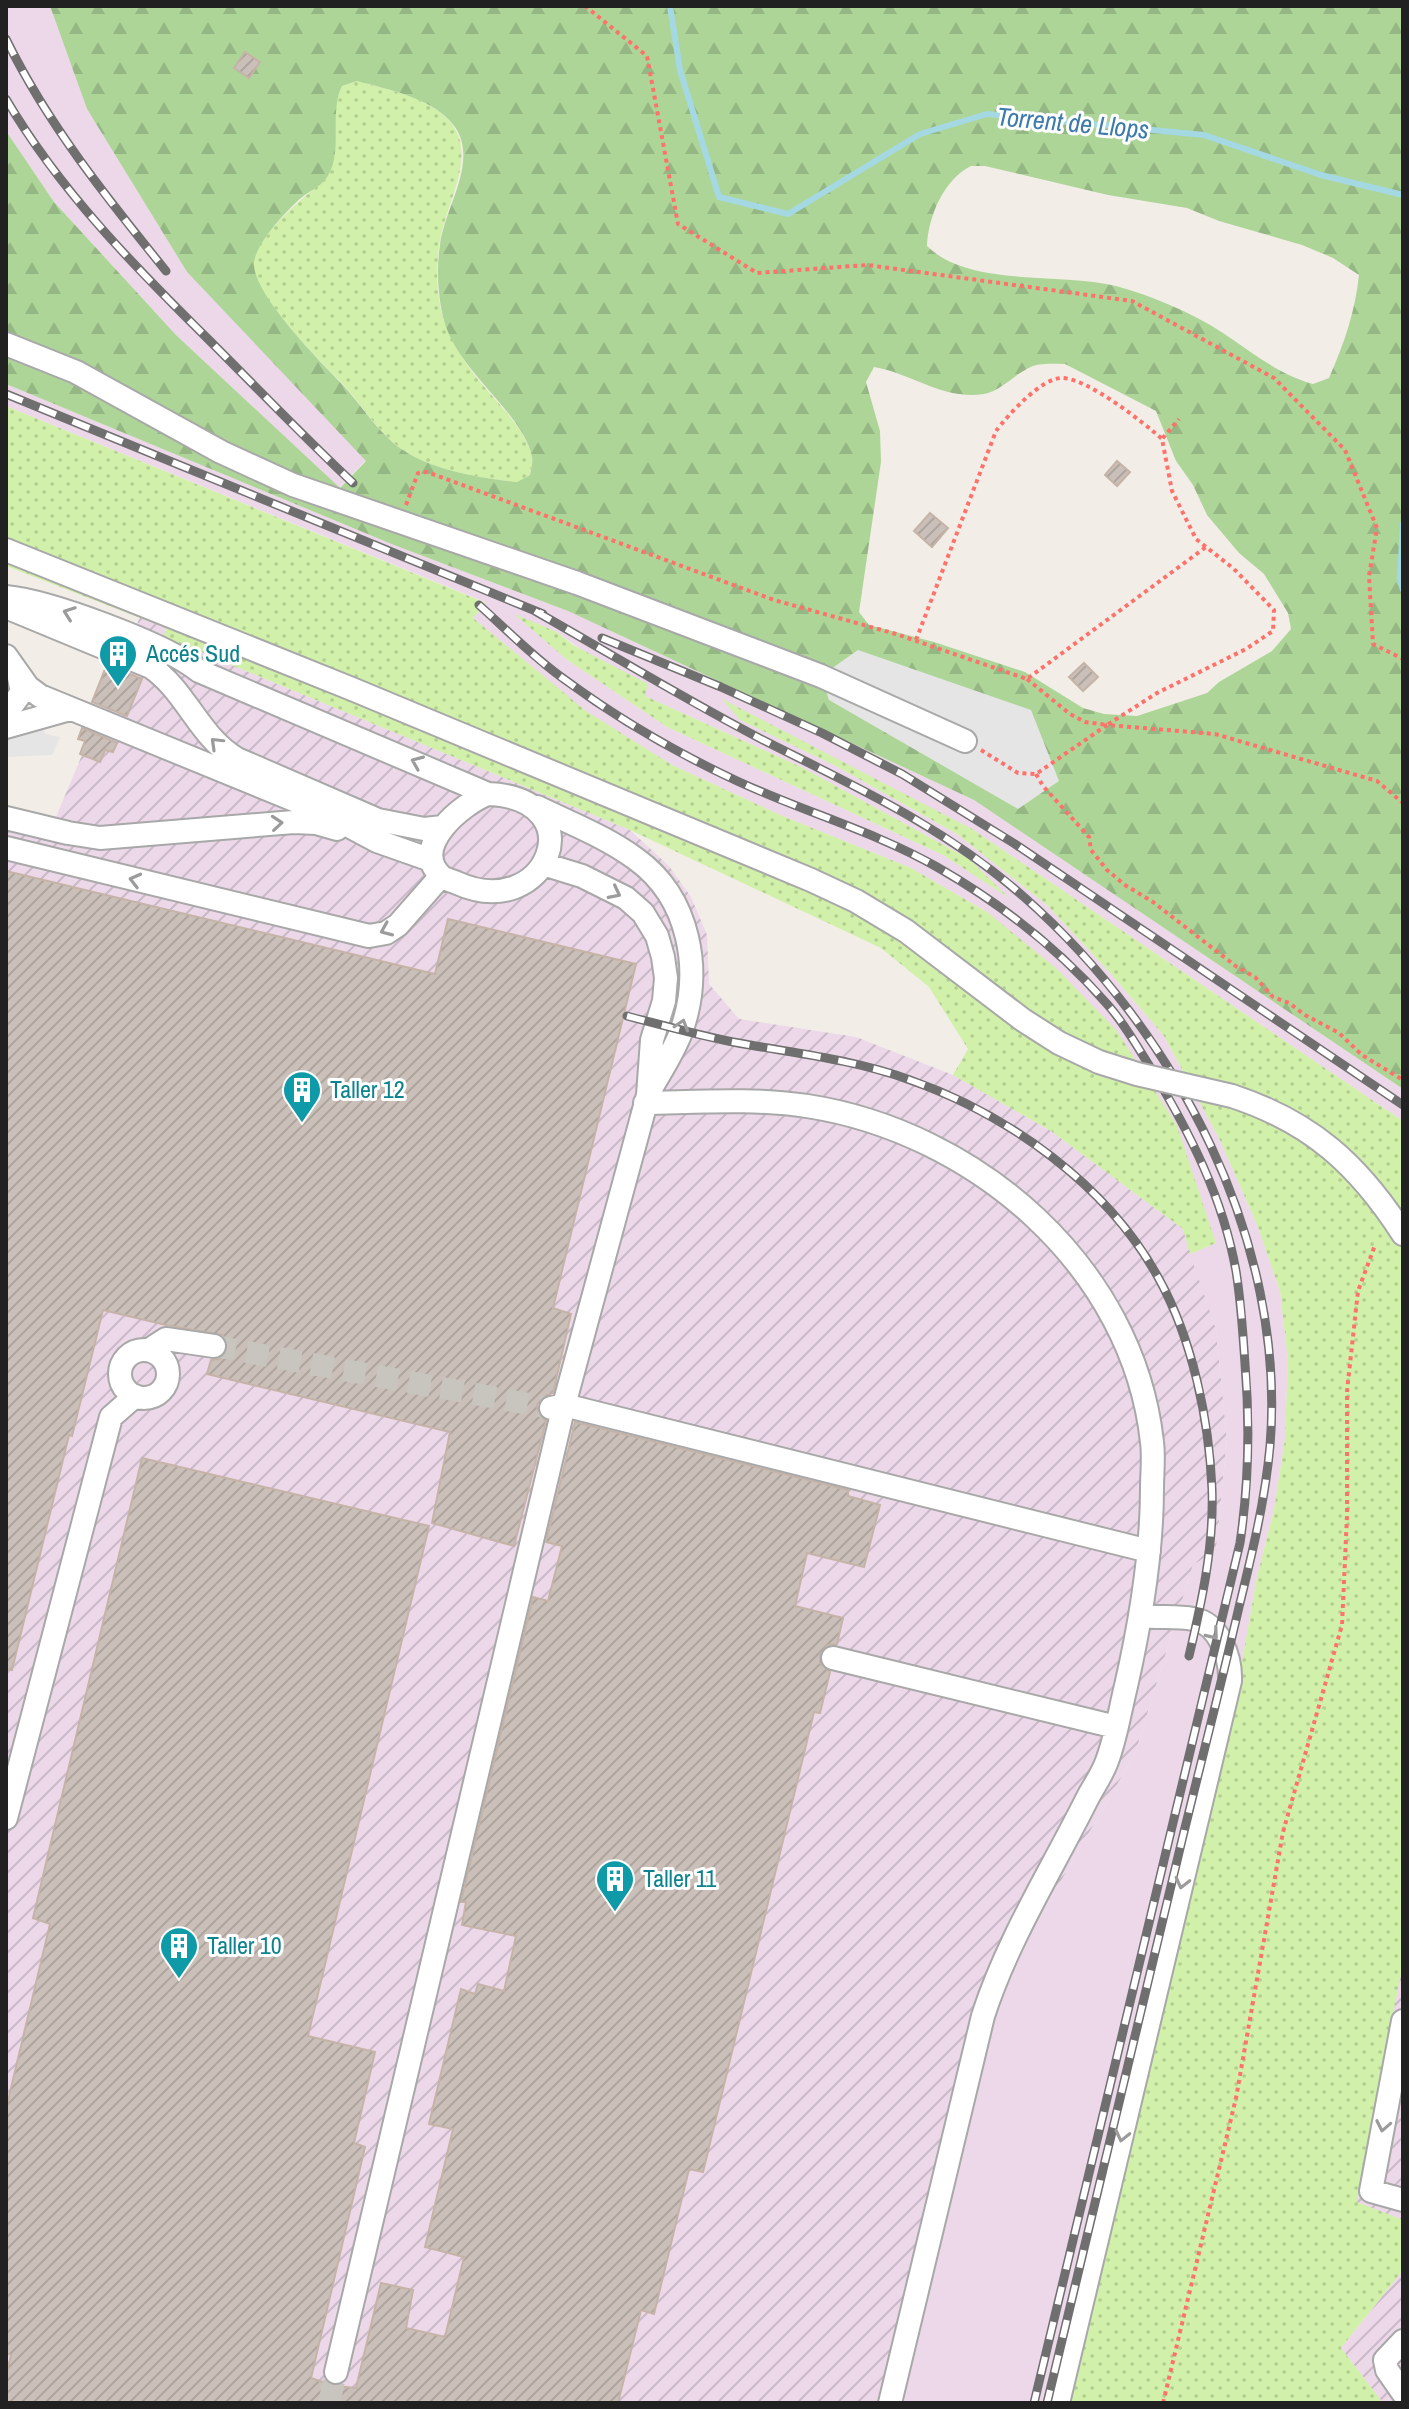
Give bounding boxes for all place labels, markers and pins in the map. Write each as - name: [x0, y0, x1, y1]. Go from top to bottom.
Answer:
- building icon: Accés Sud: [97, 633, 139, 688]
- place label: Accés Sud: [145, 637, 240, 669]
- building icon: Taller 12: [281, 1069, 323, 1124]
- place label: Taller 12: [330, 1073, 405, 1105]
- building icon: Taller 11: [594, 1858, 636, 1913]
- place label: Taller 11: [643, 1862, 716, 1894]
- building icon: Taller 10: [158, 1925, 200, 1980]
- place label: Taller 10: [207, 1929, 282, 1961]

